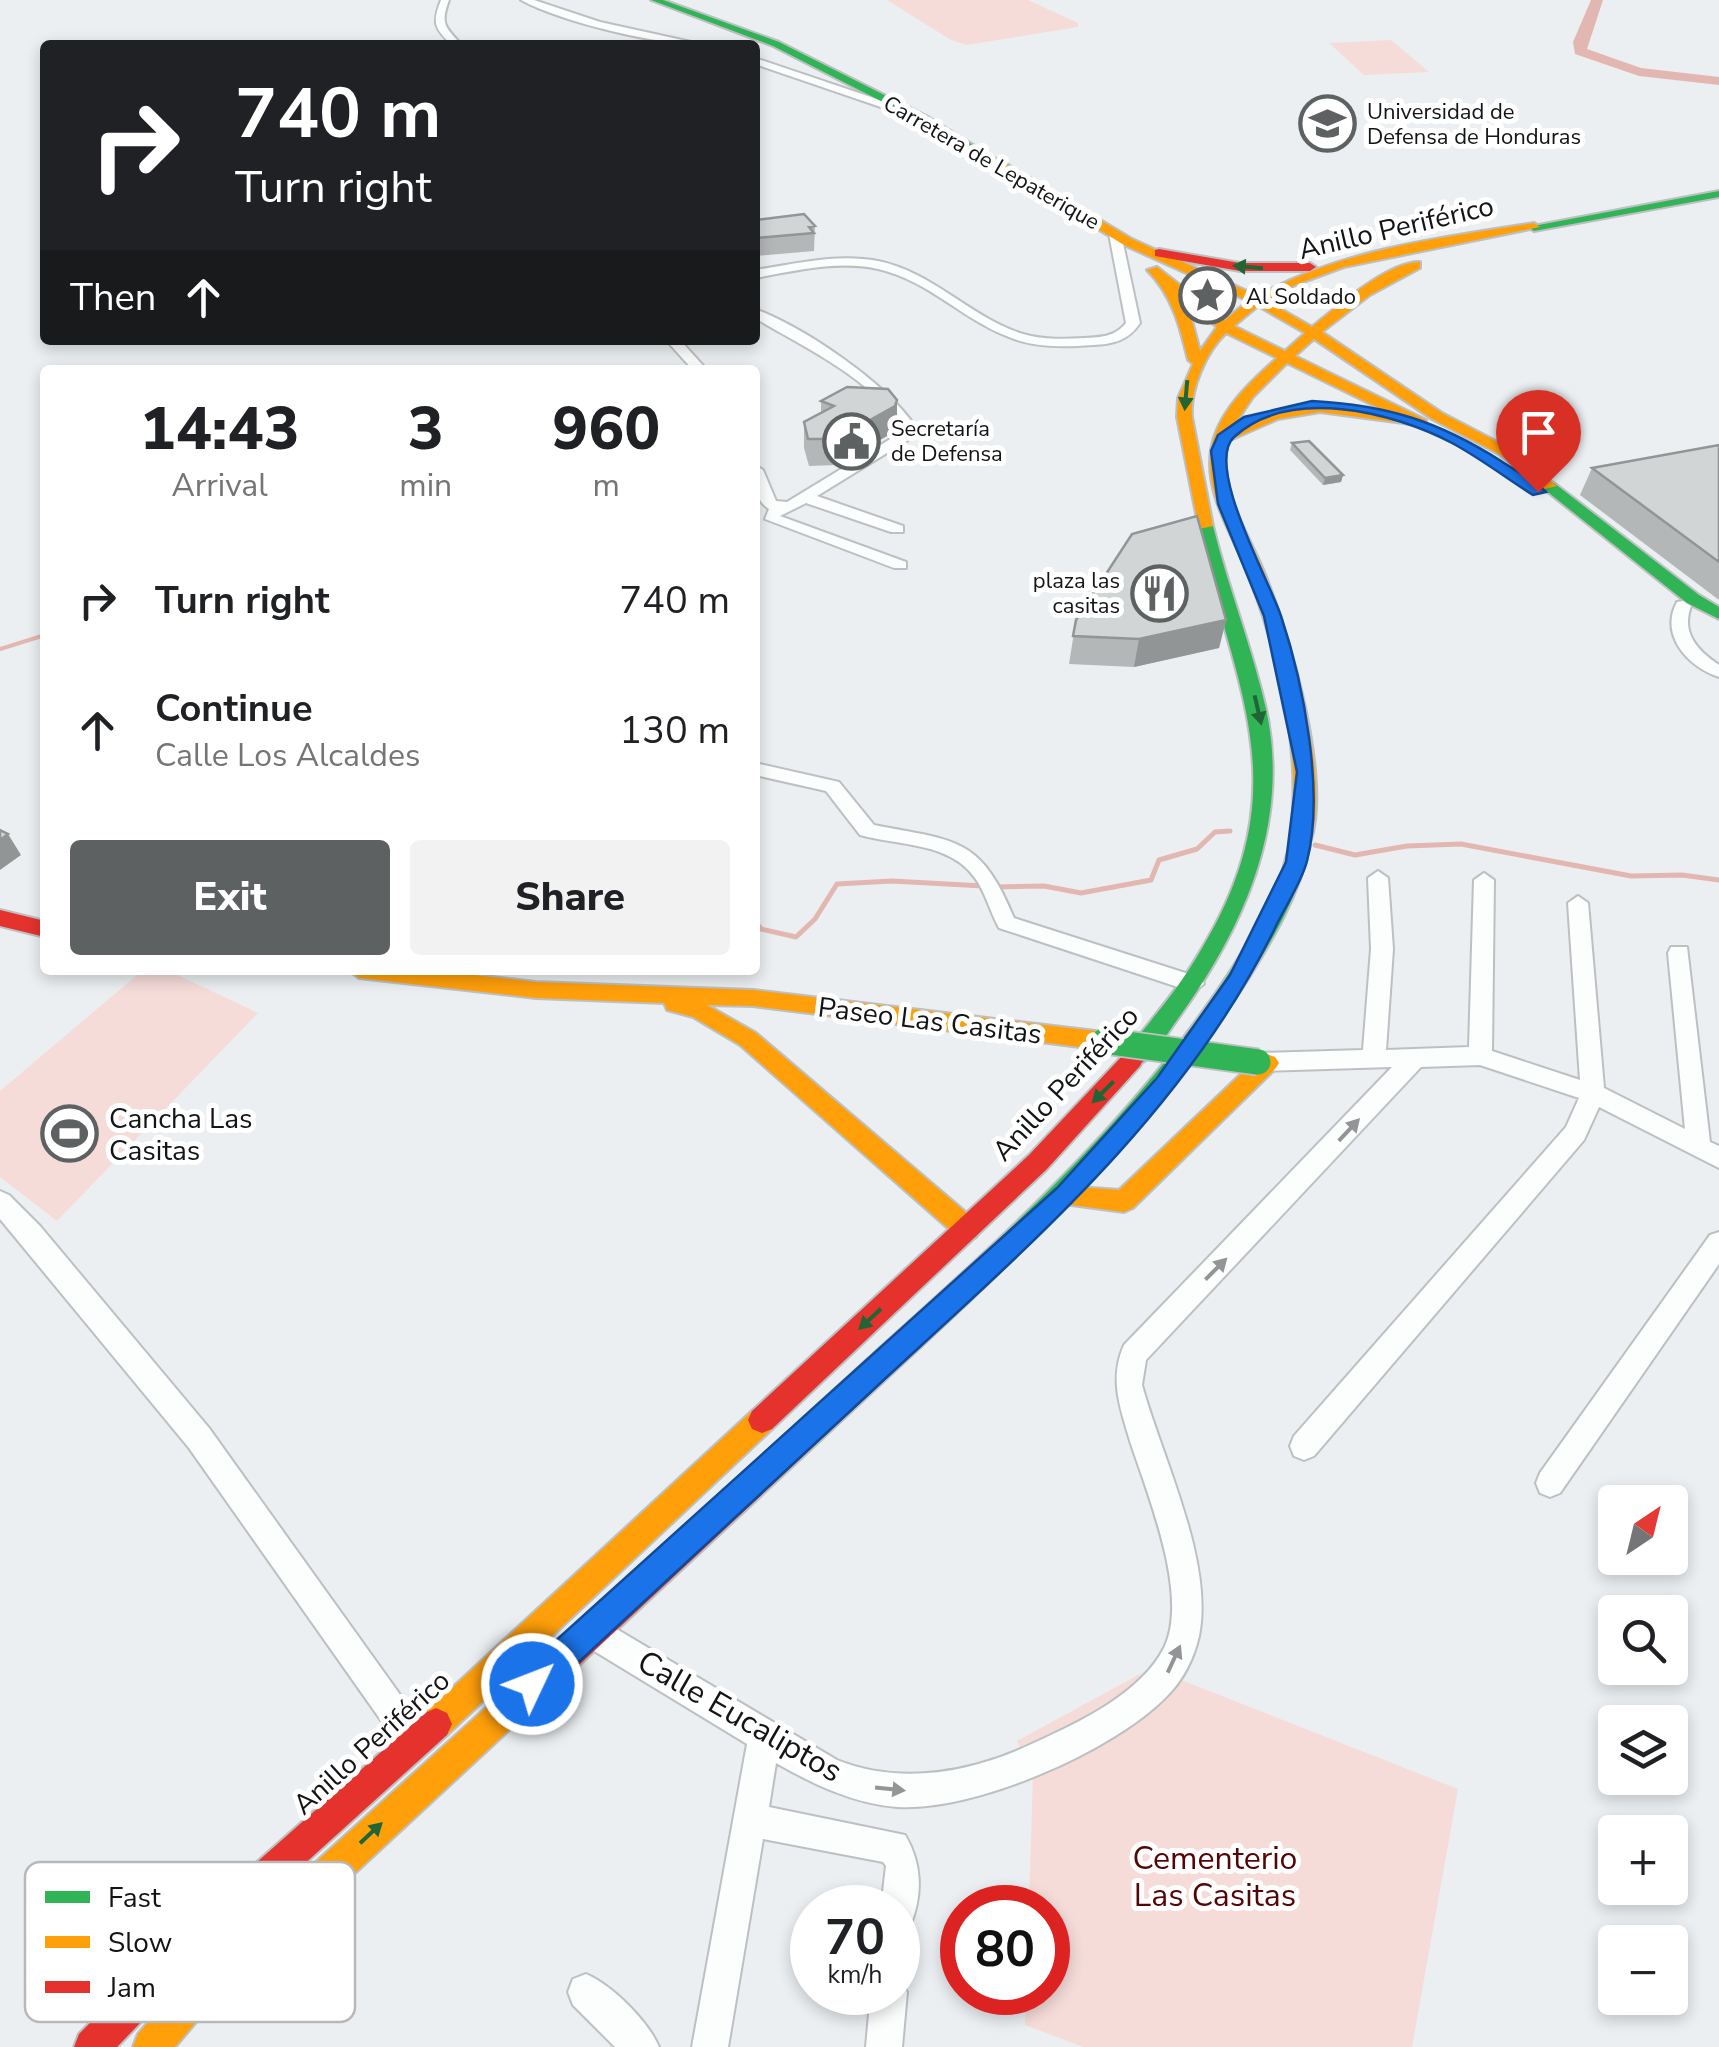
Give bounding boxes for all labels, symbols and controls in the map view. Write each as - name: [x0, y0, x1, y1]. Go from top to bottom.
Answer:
- text: 740 m: [235, 66, 441, 162]
- icon: right: [70, 80, 200, 210]
- street label: Carretera de Lepaterique: [878, 89, 1105, 237]
- school or university icon: Universidad de Defensa de Honduras: [1298, 94, 1358, 154]
- place label: Universidad de Defensa de Honduras: [1367, 97, 1581, 152]
- text: Turn right: [235, 157, 432, 218]
- street label: Anillo Periférico: [1295, 187, 1498, 269]
- one-way arrow: [1232, 259, 1264, 275]
- place icon: Al Soldado: [1177, 266, 1237, 326]
- icon: ahead: [176, 270, 231, 325]
- text: Then: [70, 272, 156, 323]
- place label: Al Soldado: [1246, 282, 1356, 312]
- one-way arrow: [1178, 380, 1194, 411]
- text: 14:43: [140, 388, 299, 470]
- text: 3: [408, 388, 444, 470]
- text: 960: [552, 388, 660, 470]
- pin: [1496, 390, 1581, 493]
- icon: arrive: [1511, 405, 1566, 460]
- public building icon: Secretaría de Defensa: [822, 411, 882, 471]
- place label: Secretaría de Defensa: [891, 414, 1003, 469]
- text: Arrival: [172, 464, 268, 507]
- text: min: [399, 464, 452, 507]
- text: m: [592, 464, 620, 507]
- restaurant icon: plaza las casitas: [1129, 563, 1189, 623]
- place label: plaza las casitas: [1033, 566, 1120, 621]
- icon: right: [70, 573, 125, 628]
- text: Turn right: [155, 575, 330, 626]
- text: 740 m: [619, 575, 730, 626]
- text: Continue: [155, 683, 313, 734]
- one-way arrow: [1250, 695, 1266, 726]
- icon: ahead: [70, 703, 125, 758]
- text: 130 m: [619, 705, 730, 756]
- text: Calle Los Alcaldes: [155, 734, 420, 777]
- button: Exit: [70, 840, 390, 955]
- button: Share: [410, 840, 730, 955]
- street label: Paseo Las Casitas: [816, 988, 1044, 1054]
- street label: Anillo Periférico: [984, 998, 1148, 1169]
- one-way arrow: [1092, 1080, 1115, 1104]
- place label: Cancha Las Casitas: [109, 1100, 253, 1170]
- sports icon: Cancha Las Casitas: [40, 1104, 100, 1164]
- one-way arrow: [1337, 1118, 1360, 1142]
- one-way arrow: [1204, 1257, 1227, 1281]
- one-way arrow: [859, 1307, 883, 1330]
- north arrow: [1598, 1485, 1688, 1575]
- map controls: [1598, 1485, 1688, 2015]
- button: search: [1598, 1595, 1688, 1685]
- position arrow: [480, 1632, 584, 1736]
- street label: Calle Eucaliptos: [629, 1640, 850, 1793]
- one-way arrow: [1165, 1644, 1182, 1673]
- street label: Anillo Periférico: [285, 1662, 458, 1823]
- button: layers: [1598, 1705, 1688, 1795]
- one-way arrow: [875, 1781, 906, 1797]
- button: +: [1598, 1815, 1688, 1905]
- one-way arrow: [359, 1822, 383, 1845]
- park label: Cementerio Las Casitas: [1133, 1837, 1297, 1917]
- legend: [25, 1862, 355, 2022]
- text: Fast: [108, 1879, 161, 1917]
- speed limit sign: 80: [940, 1885, 1070, 2015]
- text: 70: [825, 1903, 885, 1972]
- text: Slow: [108, 1924, 172, 1962]
- button: −: [1598, 1925, 1688, 2015]
- text: km/h: [827, 1958, 883, 1992]
- text: Jam: [107, 1969, 156, 2007]

